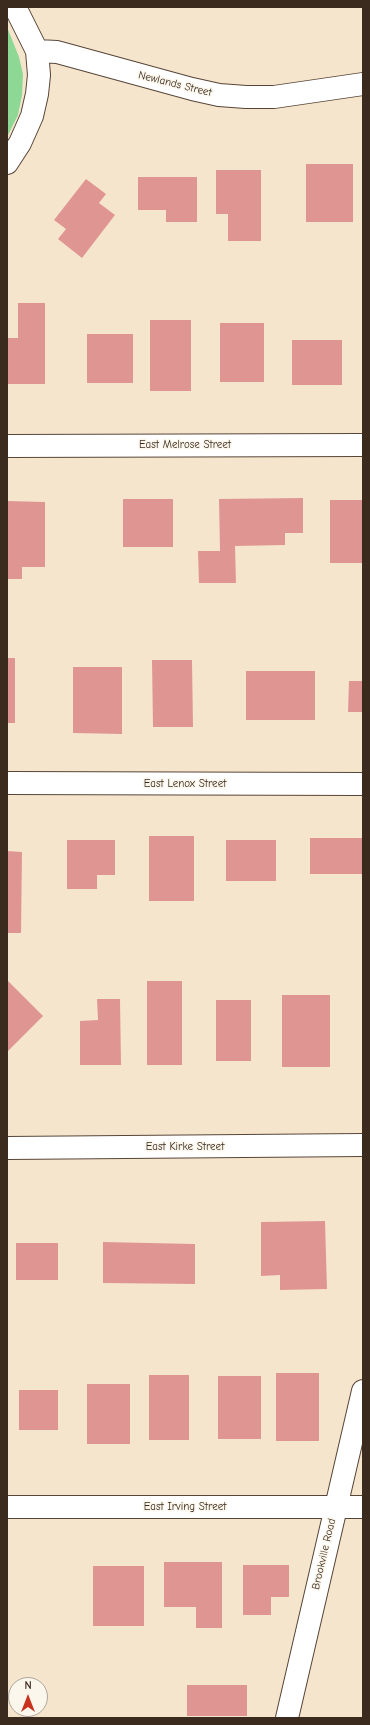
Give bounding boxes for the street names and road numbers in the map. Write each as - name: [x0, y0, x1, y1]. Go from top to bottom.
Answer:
- street label: Newlands Street: [137, 69, 213, 99]
- street label: East Melrose Street: [139, 438, 231, 452]
- street label: East Lenox Street: [144, 777, 226, 791]
- street label: East Kirke Street: [146, 1140, 224, 1154]
- street label: East Irving Street: [144, 1500, 226, 1514]
- street label: Brookville Road: [309, 1517, 339, 1591]

